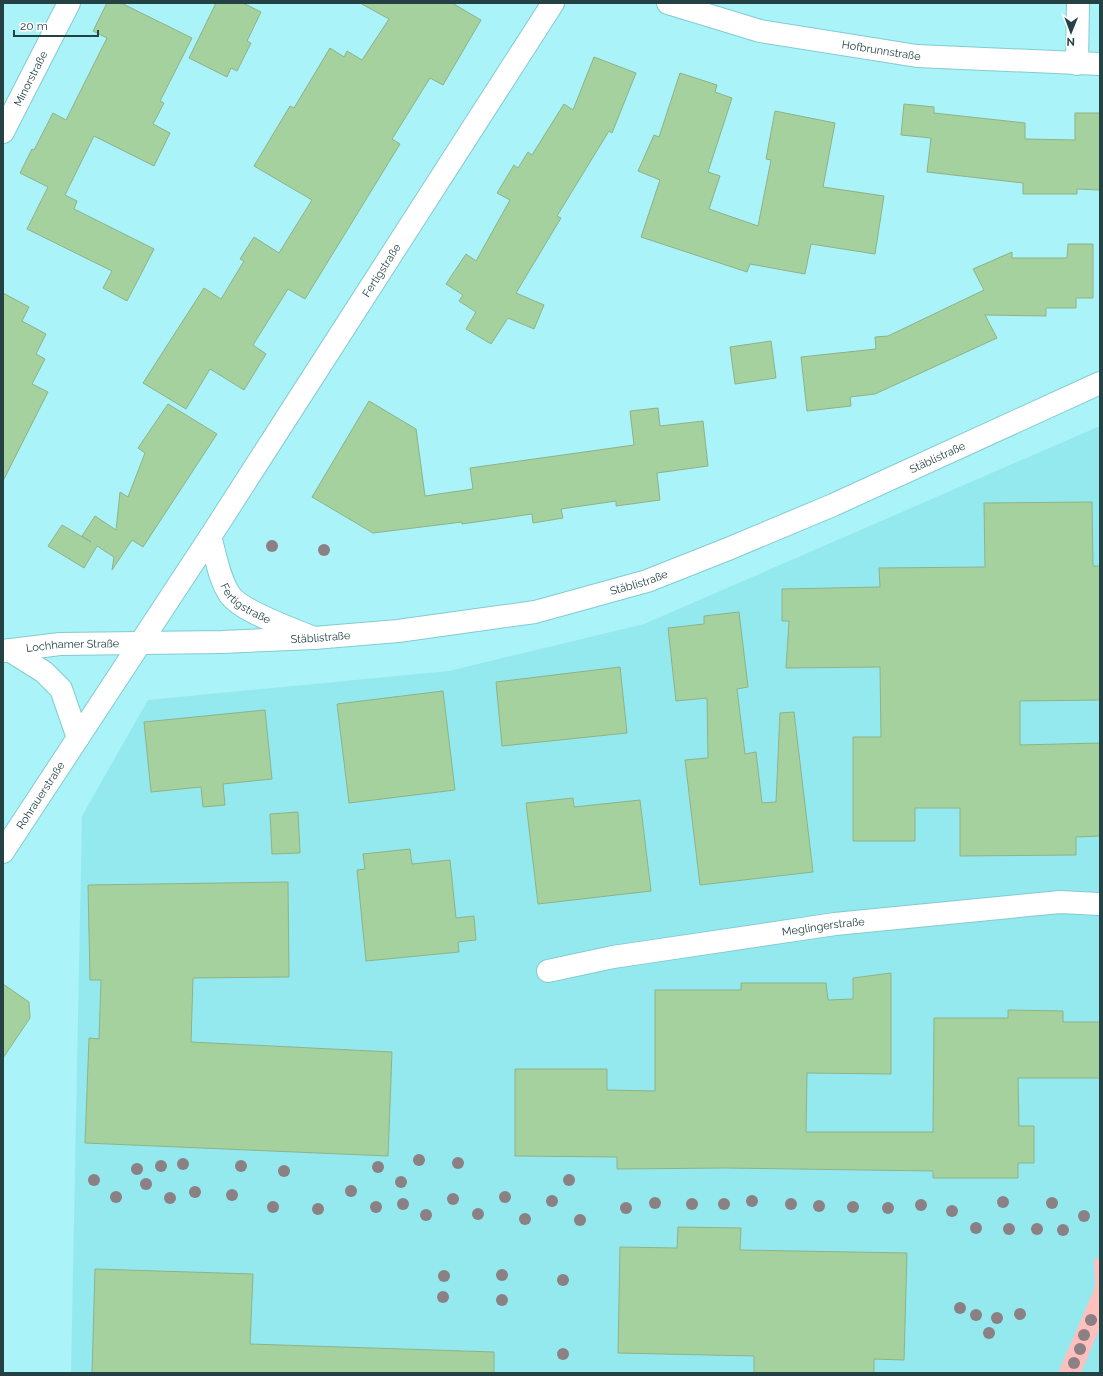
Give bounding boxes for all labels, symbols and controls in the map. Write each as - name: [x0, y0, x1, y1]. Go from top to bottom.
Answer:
- scale bar: [14, 12, 98, 38]
- north arrow: [1051, 12, 1091, 52]
- text: 20 m: [20, 19, 48, 33]
- text: N: [1067, 35, 1075, 48]
- street label: Hofbrunnstraße: [841, 38, 921, 63]
- street label: Minorstraße: [11, 49, 51, 109]
- street label: Fertigstraße: [360, 241, 404, 300]
- street label: Stäblistraße: [908, 439, 968, 476]
- street label: Stäblistraße: [609, 567, 670, 598]
- street label: Fertigstraße: [217, 581, 273, 627]
- street label: Stäblistraße: [290, 629, 351, 646]
- street label: Lochhamer Straße: [25, 637, 120, 655]
- street label: Rohrauerstraße: [14, 759, 68, 832]
- street label: Meglingerstraße: [781, 915, 866, 939]

